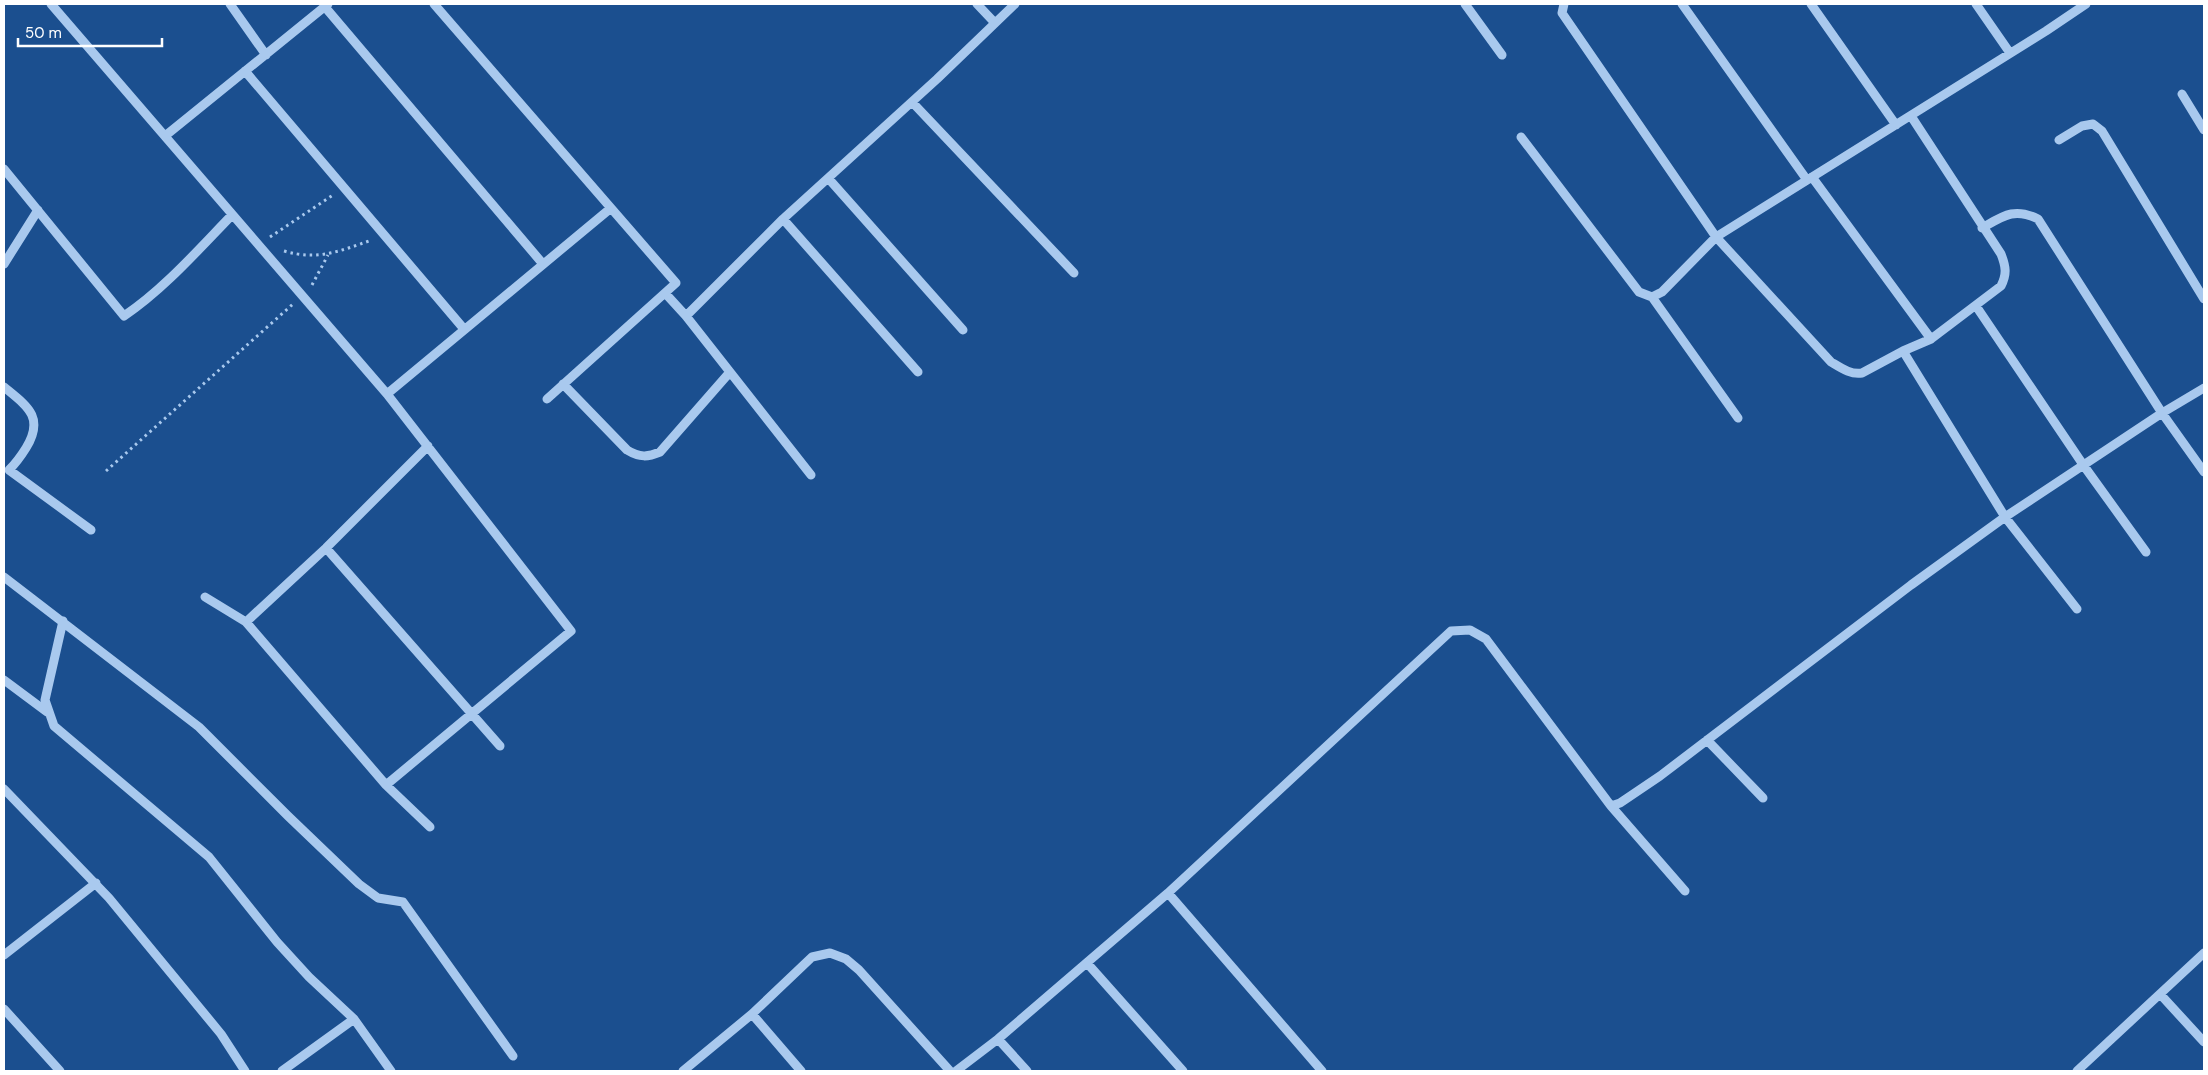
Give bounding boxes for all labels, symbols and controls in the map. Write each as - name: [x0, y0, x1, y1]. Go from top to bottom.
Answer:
- scale bar: [18, 15, 161, 47]
- text: 50 m: [25, 23, 62, 43]

